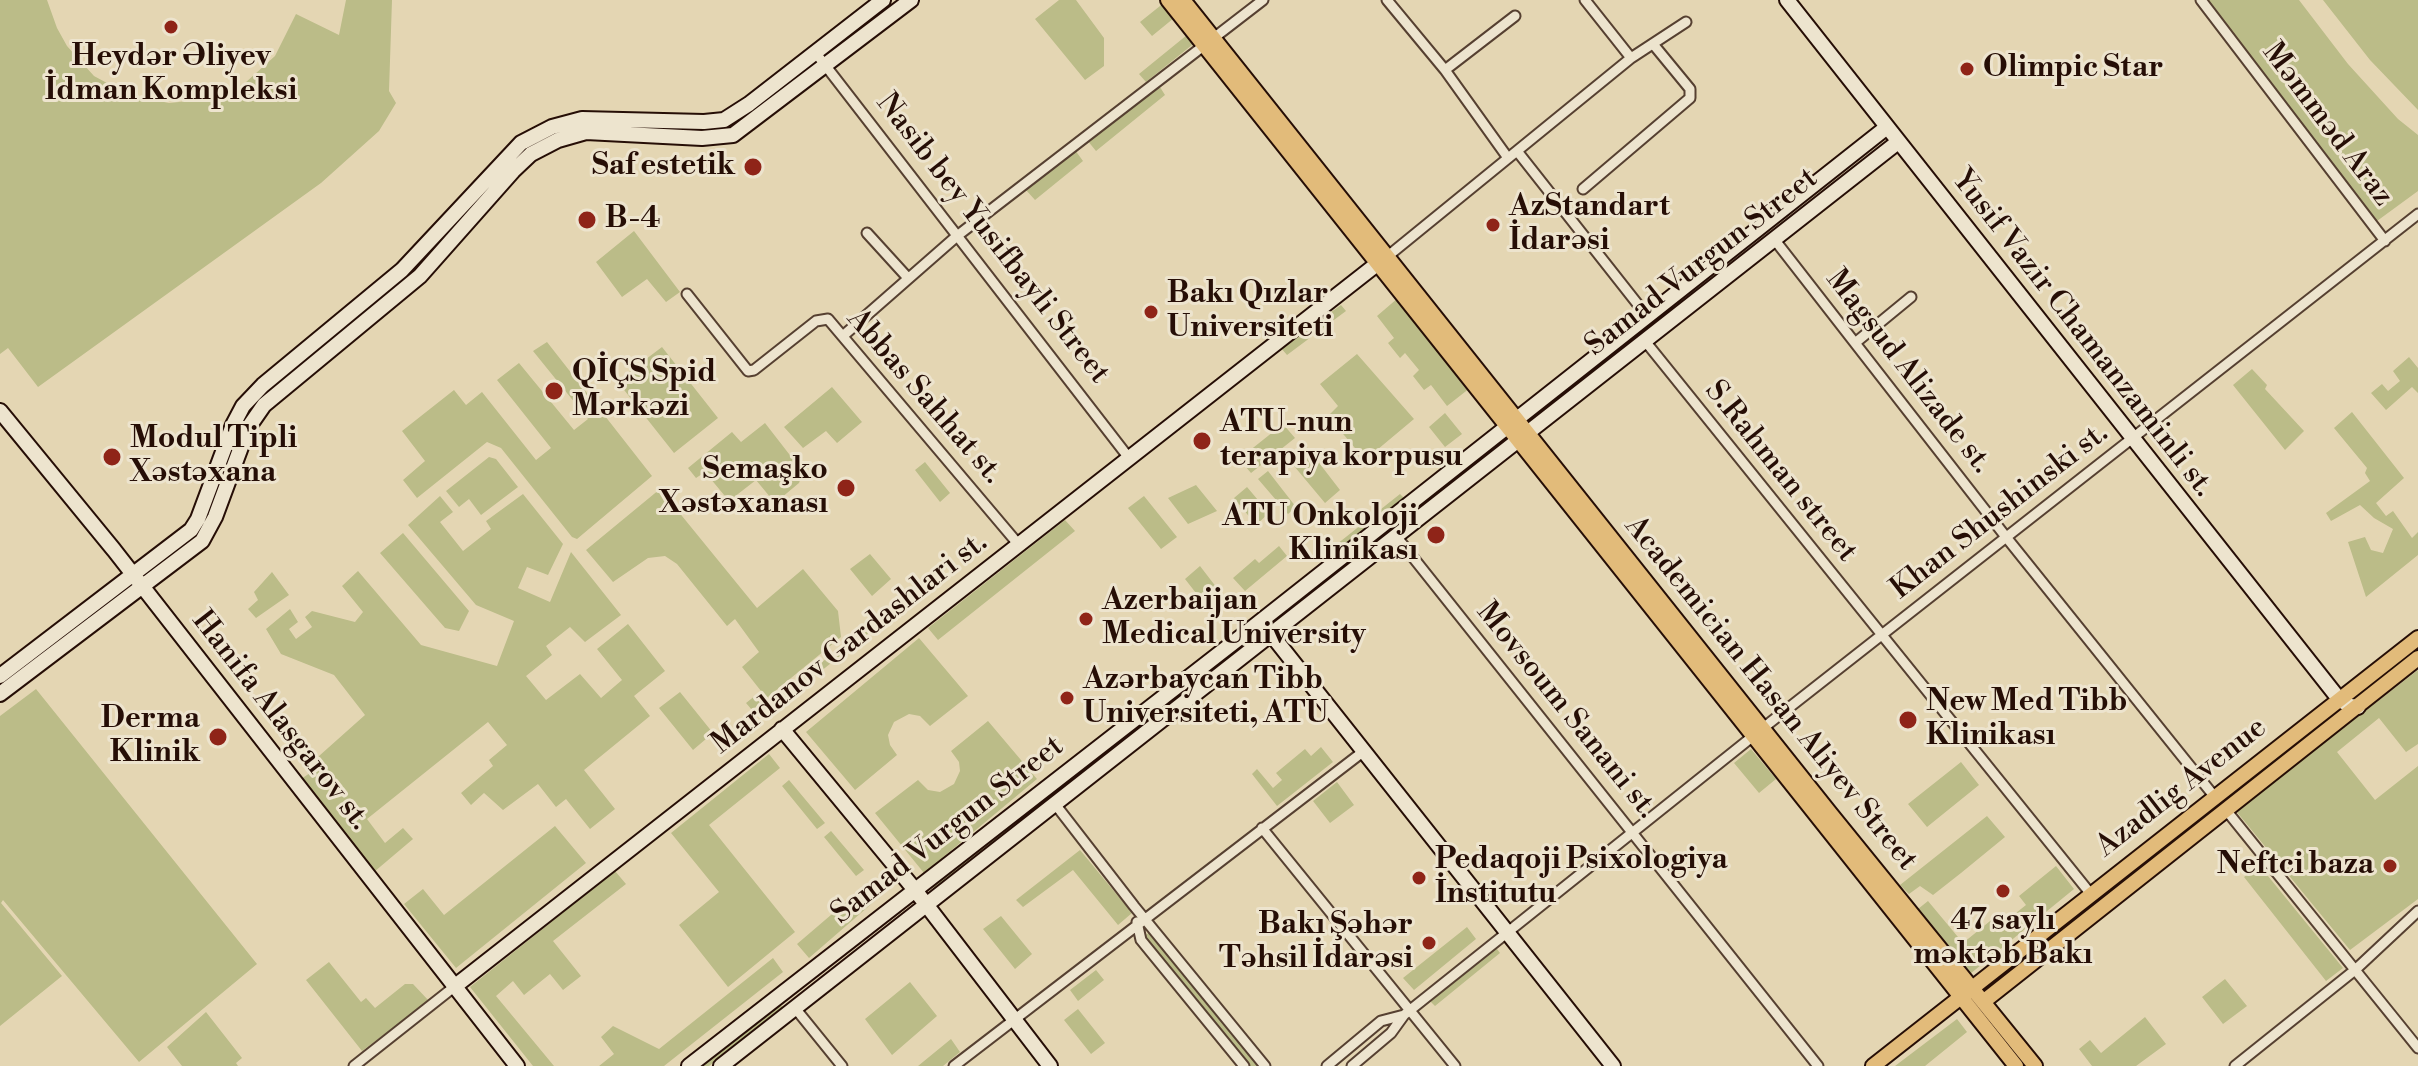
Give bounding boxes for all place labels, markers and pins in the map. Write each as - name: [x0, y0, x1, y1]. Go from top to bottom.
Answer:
- marker: Heydər Əliyev İdman Kompleksi: [162, 18, 180, 36]
- place label: Heydər Əliyev İdman Kompleksi: [45, 40, 297, 110]
- place label: Olimpic Star: [1983, 51, 2163, 87]
- marker: Olimpic Star: [1958, 60, 1976, 78]
- place label: Saf estetik: [592, 149, 735, 185]
- marker: Saf estetik: [742, 156, 764, 178]
- place label: AzStandart İdarəsi: [1509, 190, 1670, 260]
- place label: B-4: [605, 202, 661, 238]
- marker: B-4: [576, 209, 598, 231]
- marker: AzStandart İdarəsi: [1484, 216, 1502, 234]
- place label: Bakı Qızlar Universiteti: [1167, 277, 1333, 348]
- marker: Bakı Qızlar Universiteti: [1142, 303, 1160, 321]
- place label: QİÇS Spid Mərkəzi: [572, 356, 716, 426]
- marker: QİÇS Spid Mərkəzi: [543, 380, 565, 402]
- place label: ATU-nun terapiya korpusu: [1220, 406, 1463, 476]
- place label: Modul Tipli Xəstəxana: [130, 422, 297, 492]
- marker: ATU-nun terapiya korpusu: [1191, 430, 1213, 452]
- marker: Modul Tipli Xəstəxana: [101, 446, 123, 468]
- place label: Semaşko Xəstəxanası: [659, 453, 828, 524]
- marker: Semaşko Xəstəxanası: [835, 477, 857, 499]
- place label: ATU Onkoloji Klinikası: [1222, 500, 1418, 570]
- marker: ATU Onkoloji Klinikası: [1425, 524, 1447, 546]
- place label: Azerbaijan Medical University: [1102, 584, 1366, 654]
- marker: Azerbaijan Medical University: [1077, 610, 1095, 628]
- place label: Azərbaycan Tibb Universiteti, ATU: [1083, 663, 1329, 734]
- place label: New Med Tibb Klinikası: [1926, 685, 2127, 756]
- marker: Azərbaycan Tibb Universiteti, ATU: [1058, 689, 1076, 707]
- place label: Derma Klinik: [101, 702, 200, 772]
- marker: New Med Tibb Klinikası: [1897, 709, 1919, 731]
- marker: Derma Klinik: [207, 726, 229, 748]
- place label: Pedaqoji Psixologiya İnstitutu: [1435, 843, 1728, 914]
- place label: Neftci baza: [2217, 848, 2374, 884]
- marker: Neftci baza: [2381, 857, 2399, 875]
- marker: Pedaqoji Psixologiya İnstitutu: [1410, 869, 1428, 887]
- marker: 47 saylı məktəb Bakı: [1994, 882, 2012, 900]
- place label: 47 saylı məktəb Bakı: [1913, 904, 2093, 974]
- place label: Bakı Şəhər Təhsil İdarəsi: [1219, 908, 1413, 978]
- marker: Bakı Şəhər Təhsil İdarəsi: [1420, 934, 1438, 952]

